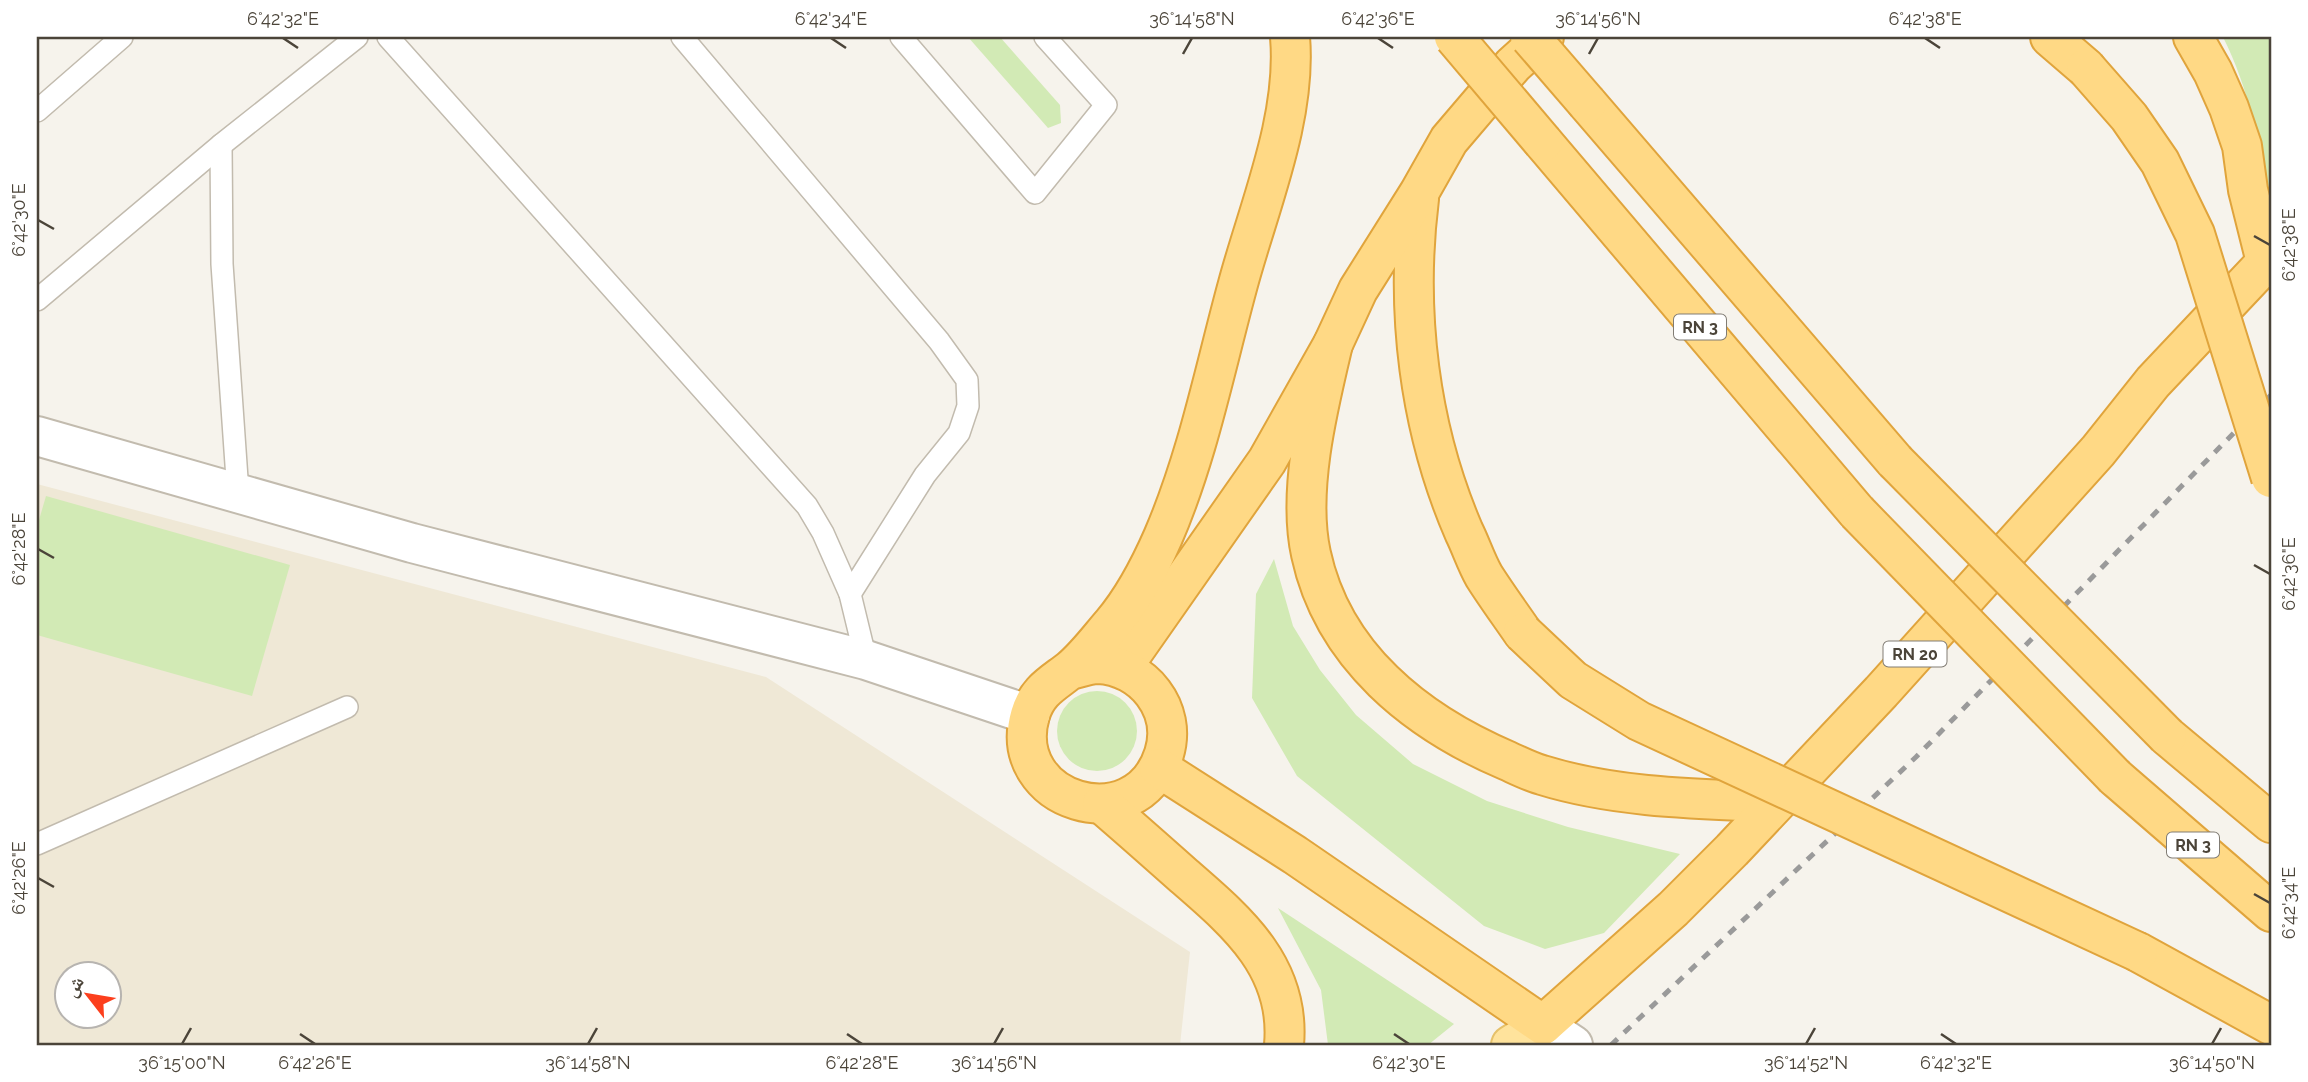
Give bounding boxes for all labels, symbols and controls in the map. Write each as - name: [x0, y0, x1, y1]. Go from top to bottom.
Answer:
- text: 6°42'32"E: [247, 8, 319, 29]
- text: 6°42'34"E: [795, 8, 867, 29]
- text: 36°14'58"N: [1149, 8, 1235, 29]
- text: 6°42'36"E: [1341, 8, 1415, 29]
- text: 36°14'56"N: [1555, 8, 1641, 29]
- text: 6°42'38"E: [1888, 8, 1962, 29]
- text: 6°42'30"E: [8, 183, 29, 257]
- text: 6°42'38"E: [2278, 208, 2299, 282]
- road number: RN 3: [1674, 314, 1726, 340]
- text: 6°42'28"E: [8, 512, 29, 586]
- text: 6°42'36"E: [2278, 537, 2299, 611]
- road number: RN 20: [1884, 642, 1946, 666]
- road number: RN 3: [2167, 832, 2219, 858]
- text: 6°42'26"E: [8, 841, 29, 915]
- text: 6°42'34"E: [2278, 867, 2299, 939]
- north arrow: [52, 960, 122, 1030]
- text: ش: [59, 972, 89, 1001]
- text: 36°15'00"N: [138, 1052, 226, 1073]
- text: 6°42'26"E: [278, 1052, 352, 1073]
- text: 36°14'58"N: [545, 1052, 631, 1073]
- text: 6°42'28"E: [825, 1052, 899, 1073]
- text: 36°14'56"N: [951, 1052, 1037, 1073]
- text: 6°42'30"E: [1372, 1052, 1446, 1073]
- text: 36°14'52"N: [1764, 1052, 1848, 1073]
- text: 6°42'32"E: [1920, 1052, 1992, 1073]
- text: 36°14'50"N: [2169, 1052, 2255, 1073]

